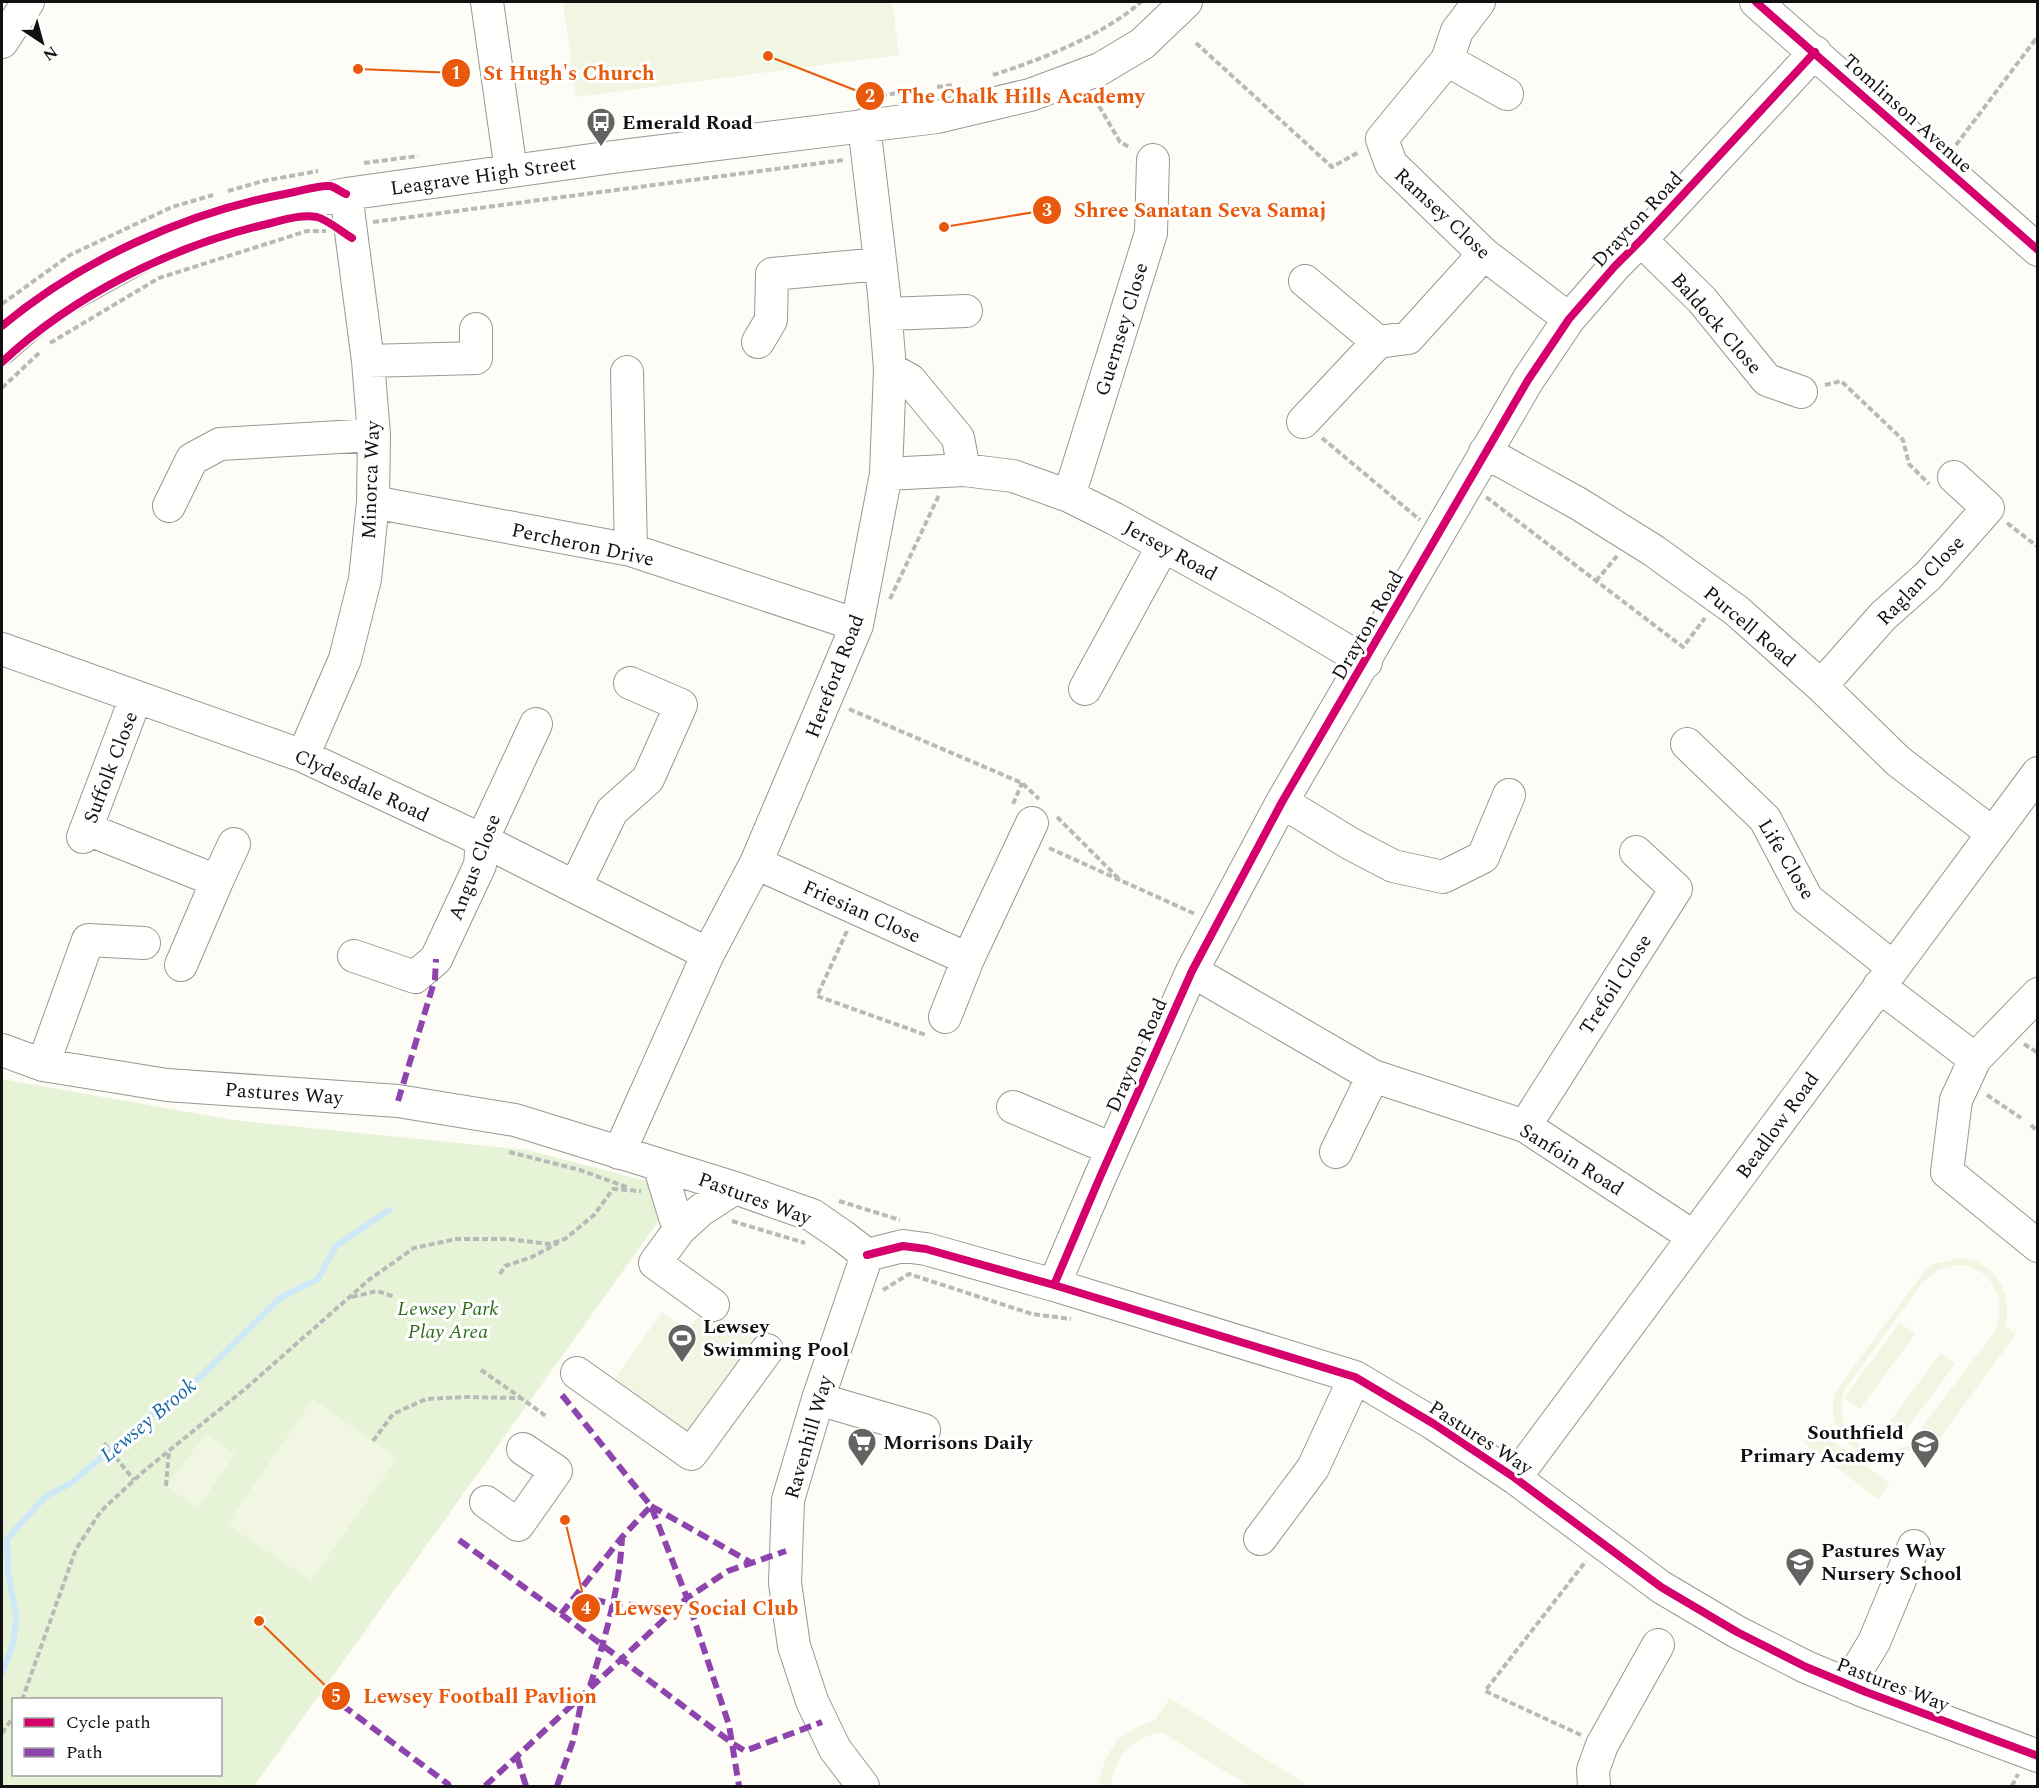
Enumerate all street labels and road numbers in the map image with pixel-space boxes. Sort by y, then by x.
street label: Tomlinson Avenue [1835,47,1979,181]
street label: Leagrave High Street [388,148,578,204]
street label: Ramsey Close [1387,161,1497,267]
street label: Drayton Road [1585,165,1690,275]
street label: Guernsey Close [1087,259,1157,400]
street label: Baldock Close [1664,266,1769,381]
street label: Minorca Way [354,419,388,540]
street label: Jersey Road [1118,513,1223,589]
street label: Percheron Drive [509,515,657,575]
street label: Raglan Close [1870,529,1972,633]
street label: Drayton Road [1324,565,1411,686]
street label: Purcell Road [1696,579,1802,675]
street label: Hereford Road [798,610,872,743]
street label: Suffolk Close [76,707,146,828]
street label: Clydesdale Road [289,741,434,830]
street label: Angus Close [441,810,509,925]
street label: Life Close [1750,813,1822,906]
street label: Friesian Close [798,873,925,951]
street label: Trefoil Close [1572,928,1660,1041]
street label: Drayton Road [1098,993,1176,1117]
street label: Beadlow Road [1729,1066,1827,1185]
street label: Pastures Way [224,1075,346,1113]
street label: Sanfoin Road [1513,1116,1629,1204]
street label: Pastures Way [694,1165,817,1234]
street label: Ravenhill Way [777,1371,841,1503]
street label: Pastures Way [1423,1393,1540,1483]
street label: Pastures Way [1832,1650,1955,1721]

